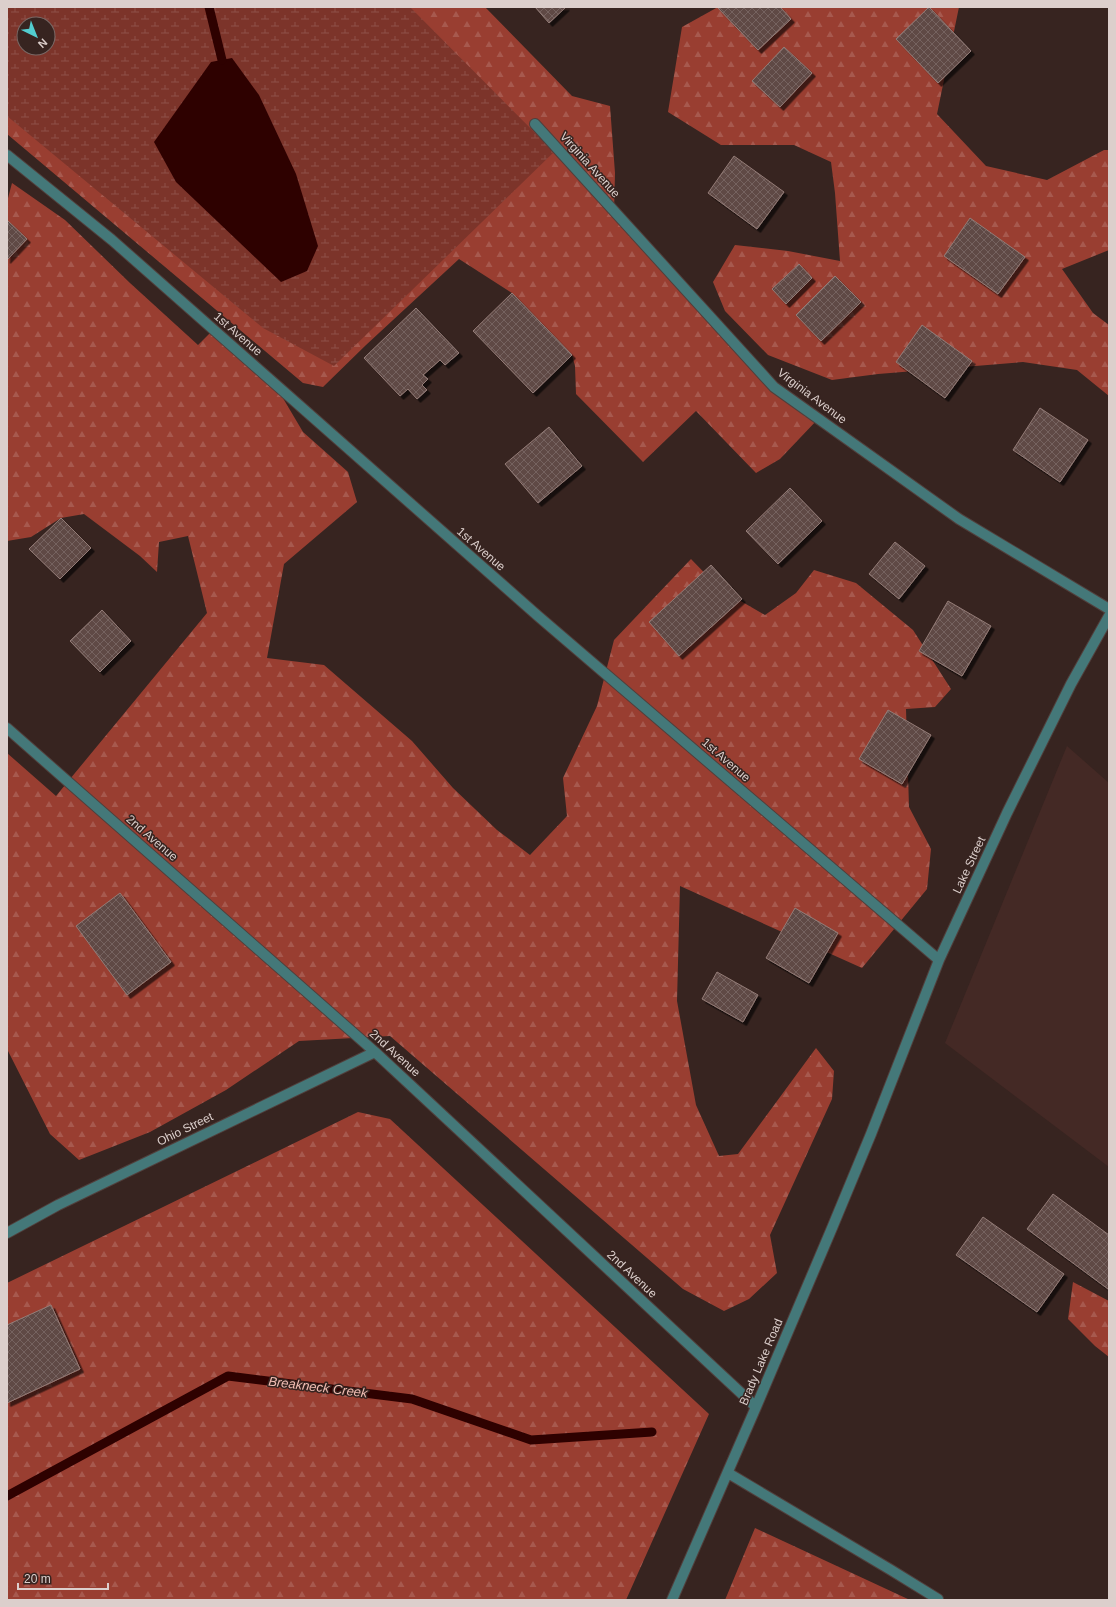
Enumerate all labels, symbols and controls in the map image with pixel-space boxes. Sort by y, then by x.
north arrow [16,16,56,56]
text: N [36,36,50,50]
street label: Virginia Avenue [557,129,623,201]
street label: 1st Avenue [211,309,265,359]
street label: Virginia Avenue [775,365,850,427]
street label: 1st Avenue [454,524,508,574]
street label: 1st Avenue [699,735,753,785]
street label: 2nd Avenue [124,812,181,864]
street label: Lake Street [950,834,989,896]
street label: 2nd Avenue [367,1027,423,1080]
street label: Ohio Street [155,1109,216,1149]
street label: 2nd Avenue [604,1247,660,1301]
street label: Brady Lake Road [736,1317,786,1407]
water label: Breakneck Creek [268,1373,370,1401]
scale bar [18,1565,108,1591]
text: 20 m [24,1572,51,1586]

